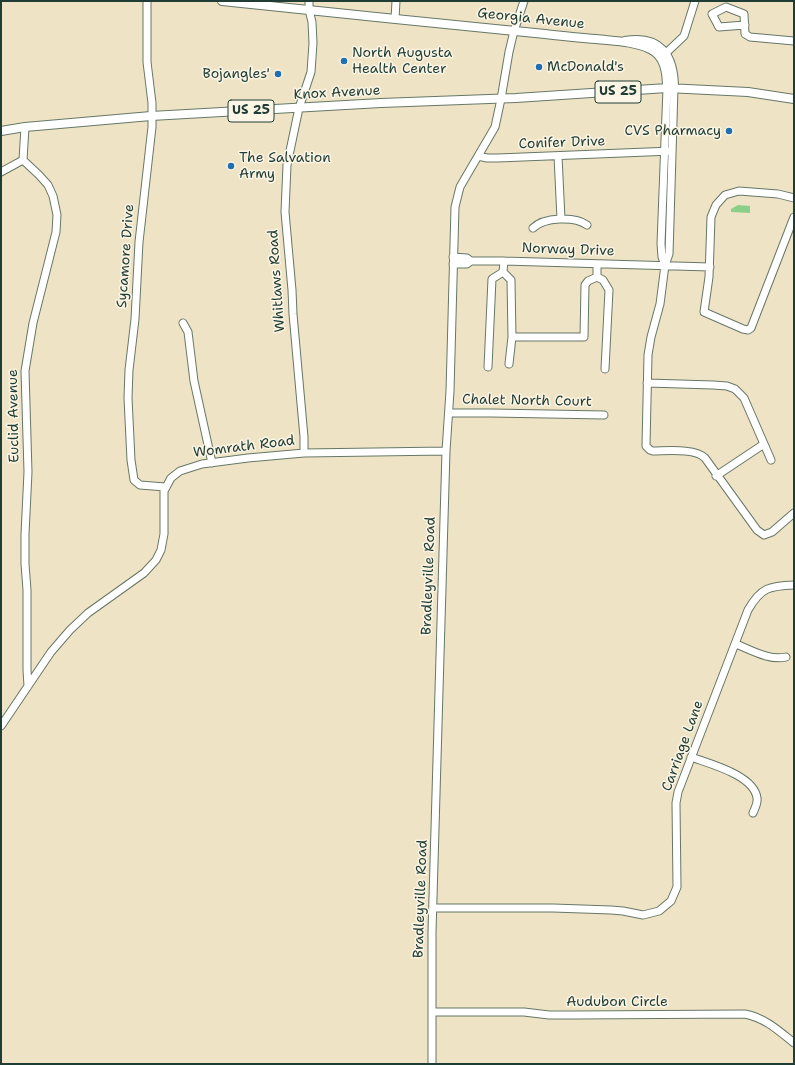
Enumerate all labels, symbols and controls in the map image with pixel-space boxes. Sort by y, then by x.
street label: Georgia Avenue [477,5,585,33]
place label: North Augusta Health Center [352,45,452,78]
marker: North Augusta Health Center [339,56,349,66]
place label: McDonald's [547,59,624,75]
marker: McDonald's [534,62,544,72]
place label: Bojangles' [203,66,270,82]
marker: Bojangles' [273,69,283,79]
road number: US 25 [595,81,641,103]
street label: Knox Avenue [293,82,381,104]
road number: US 25 [228,100,274,122]
place label: CVS Pharmacy [625,123,721,139]
marker: CVS Pharmacy [724,126,734,136]
street label: Conifer Drive [518,133,606,153]
place label: The Salvation Army [239,150,331,182]
marker: The Salvation Army [226,161,236,171]
street label: Sycamore Drive [114,204,138,308]
street label: Whitlaws Road [265,229,289,333]
street label: Norway Drive [521,240,615,260]
street label: Euclid Avenue [5,369,23,463]
street label: Chalet North Court [462,391,592,411]
street label: Womrath Road [192,432,296,462]
street label: Bradleyville Road [419,516,439,636]
street label: Carriage Lane [659,698,707,794]
street label: Bradleyville Road [411,839,431,959]
street label: Audubon Circle [566,994,668,1010]

